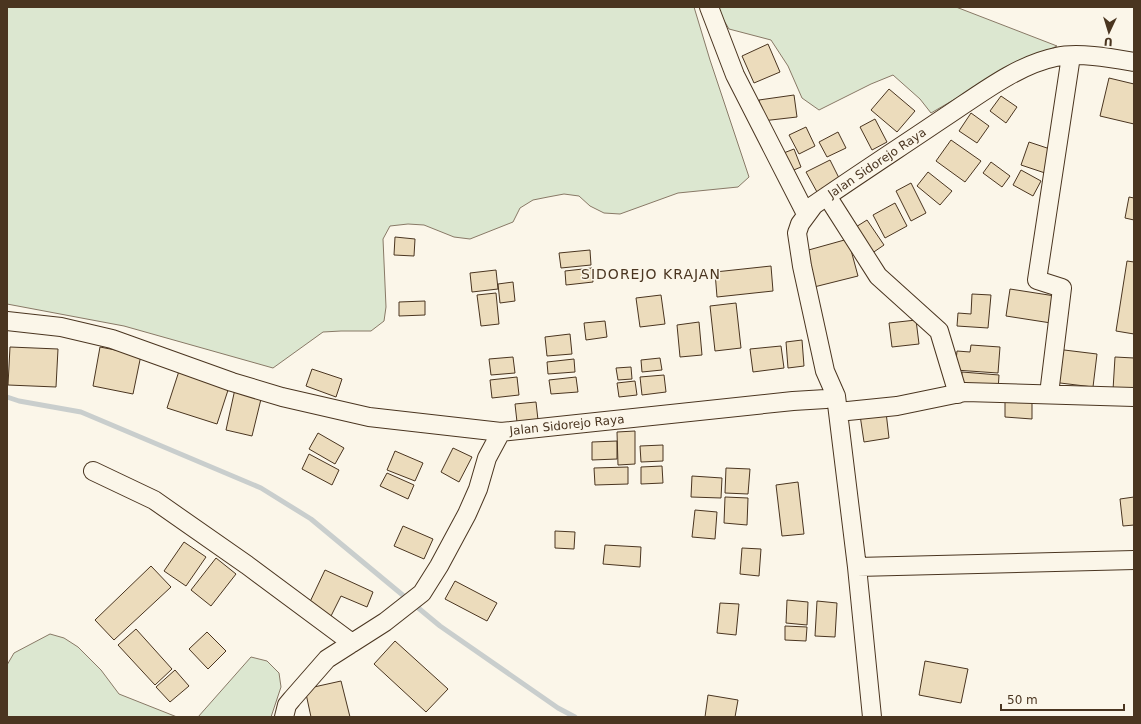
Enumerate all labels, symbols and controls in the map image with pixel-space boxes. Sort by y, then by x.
north arrow [1089,12,1129,52]
text: U [1103,35,1113,48]
street label: Jalan Sidorejo Raya [824,125,929,202]
district label: SIDOREJO KRAJAN [581,266,721,282]
street label: Jalan Sidorejo Raya [508,412,625,438]
scale bar [1001,686,1124,712]
text: 50 m [1007,693,1038,707]

